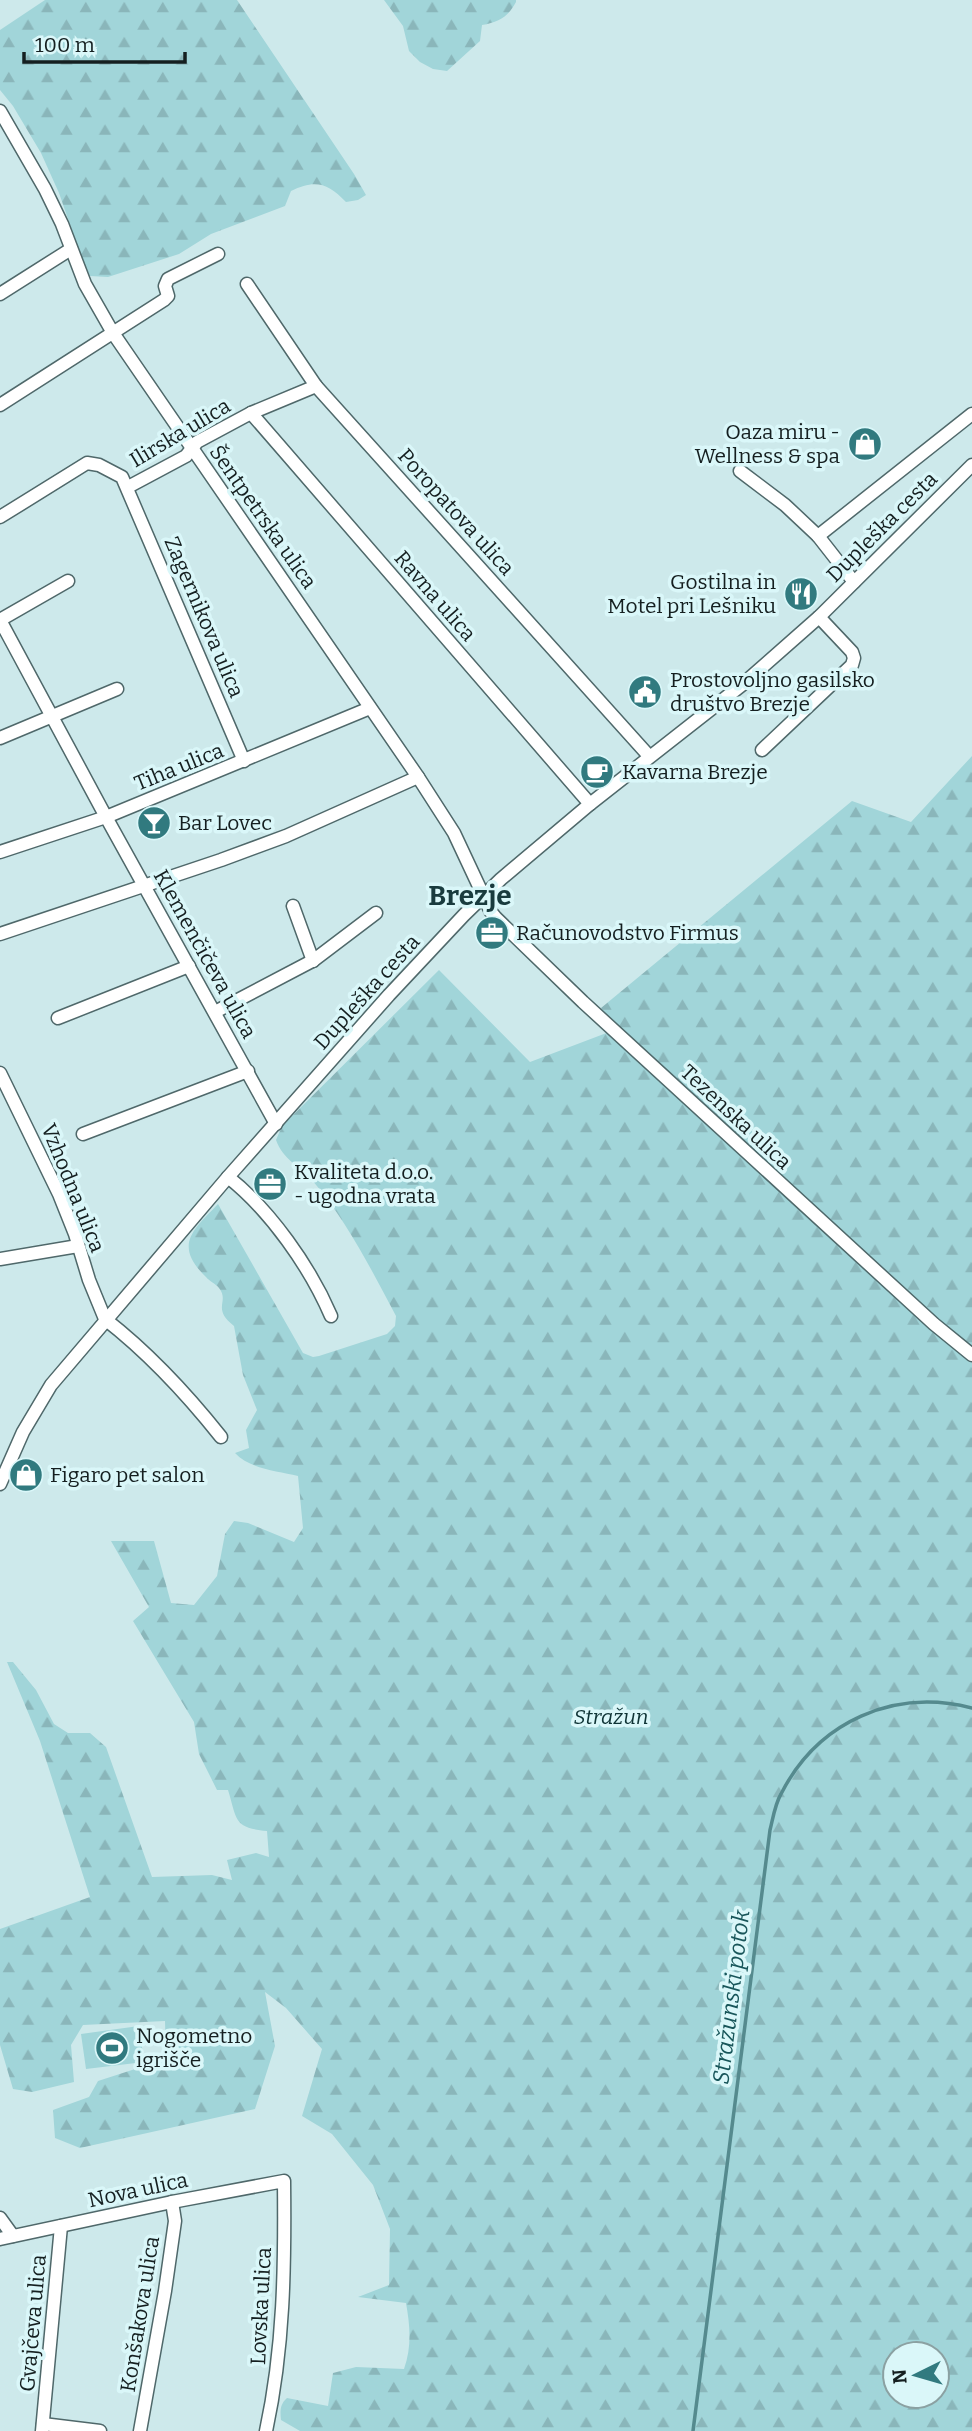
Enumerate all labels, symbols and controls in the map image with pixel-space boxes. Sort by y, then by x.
scale bar [24,21,186,65]
text: 100 m [35,32,95,58]
street label: Ilirska ulica [125,393,236,473]
place label: Oaza miru - Wellness & spa [695,419,841,469]
shop icon: Oaza miru - Wellness & spa [846,425,884,463]
street label: Šentpetrska ulica [204,440,323,594]
street label: Poropatova ulica [392,443,520,581]
street label: Dupleška cesta [821,466,943,588]
street label: Zagernikova ulica [158,533,250,702]
street label: Ravna ulica [389,545,482,647]
place label: Gostilna in Motel pri Lešniku [607,569,776,619]
restaurant icon: Gostilna in Motel pri Lešniku [782,575,820,613]
place label: Prostovoljno gasilsko društvo Brezje [670,667,875,717]
public building icon: Prostovoljno gasilsko društvo Brezje [626,673,664,711]
street label: Tiha ulica [131,737,228,797]
cafe icon: Kavarna Brezje [578,753,616,791]
place label: Kavarna Brezje [622,759,768,785]
bar icon: Bar Lovec [135,804,173,842]
place label: Bar Lovec [178,810,272,836]
street label: Klemenčičeva ulica [148,865,262,1043]
district label: Brezje [428,879,512,912]
office icon: Računovodstvo Firmus [473,914,511,952]
place label: Računovodstvo Firmus [516,920,739,946]
street label: Dupleška cesta [308,929,426,1055]
street label: Tezenska ulica [675,1059,797,1175]
street label: Vzhodna ulica [35,1120,111,1257]
place label: Kvaliteta d.o.o. - ugodna vrata [294,1159,436,1209]
office icon: Kvaliteta d.o.o. - ugodna vrata [251,1165,289,1203]
shop icon: Figaro pet salon [7,1456,45,1494]
place label: Figaro pet salon [50,1462,205,1488]
park label: Stražun [573,1704,649,1730]
water label: Stražunski potok [706,1908,756,2086]
place label: Nogometno igrišče [136,2023,252,2073]
sports icon: Nogometno igrišče [93,2029,131,2067]
street label: Nova ulica [86,2167,191,2213]
street label: Konšakova ulica [115,2234,165,2394]
street label: Lovska ulica [245,2246,277,2366]
street label: Gvajčeva ulica [14,2253,52,2393]
north arrow [881,2340,951,2410]
text: N [887,2368,912,2385]

